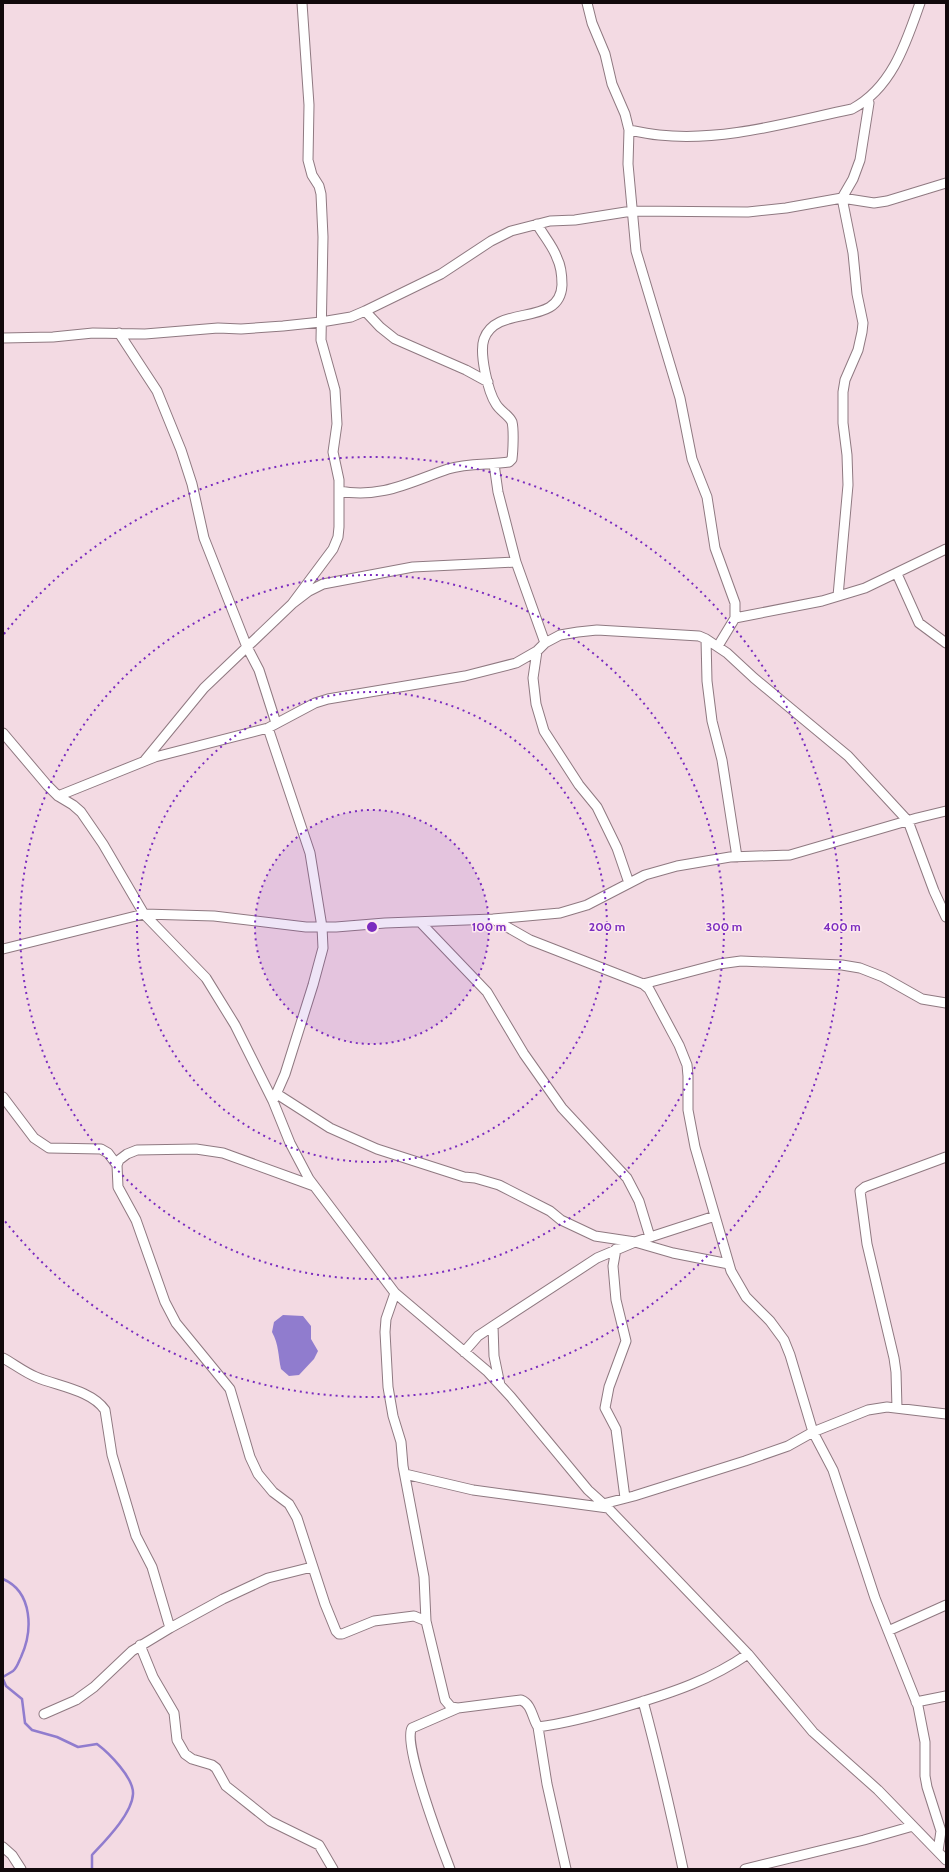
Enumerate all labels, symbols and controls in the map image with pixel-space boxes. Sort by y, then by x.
text: 100 m [472,919,506,934]
text: 200 m [589,919,625,934]
text: 300 m [706,919,742,934]
text: 400 m [823,919,861,934]
centre of rings [365,920,379,934]

